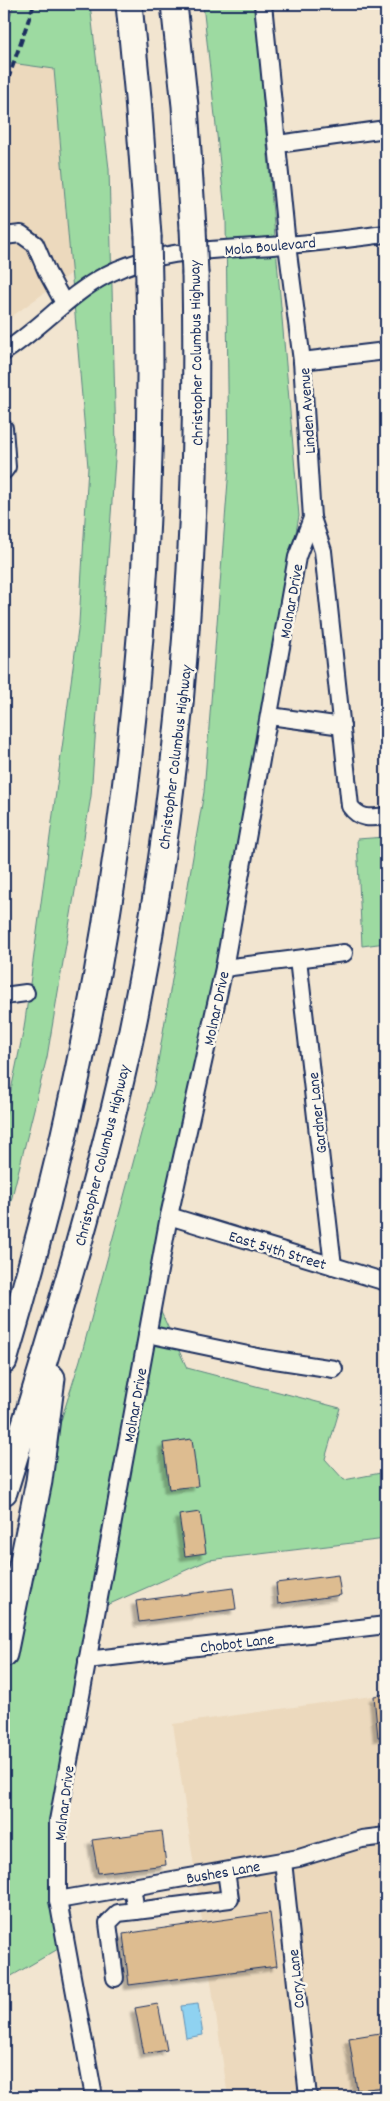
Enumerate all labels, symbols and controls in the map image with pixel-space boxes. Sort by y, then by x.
street label: Mola Boulevard [224,232,317,263]
street label: Christopher Columbus Highway [184,259,211,446]
street label: Linden Avenue [294,367,323,455]
street label: Molnar Drive [275,562,310,641]
street label: Christopher Columbus Highway [154,663,199,851]
street label: Molnar Drive [198,969,237,1048]
street label: Christopher Columbus Highway [70,1062,137,1249]
street label: Gardner Lane [303,1071,334,1154]
street label: East 54th Street [226,1226,329,1277]
street label: Molnar Drive [119,1366,154,1445]
street label: Chobot Lane [199,1629,276,1660]
street label: Molnar Drive [49,1764,82,1842]
street label: Bushes Lane [185,1856,262,1891]
street label: Cory Lane [283,1948,312,2010]

